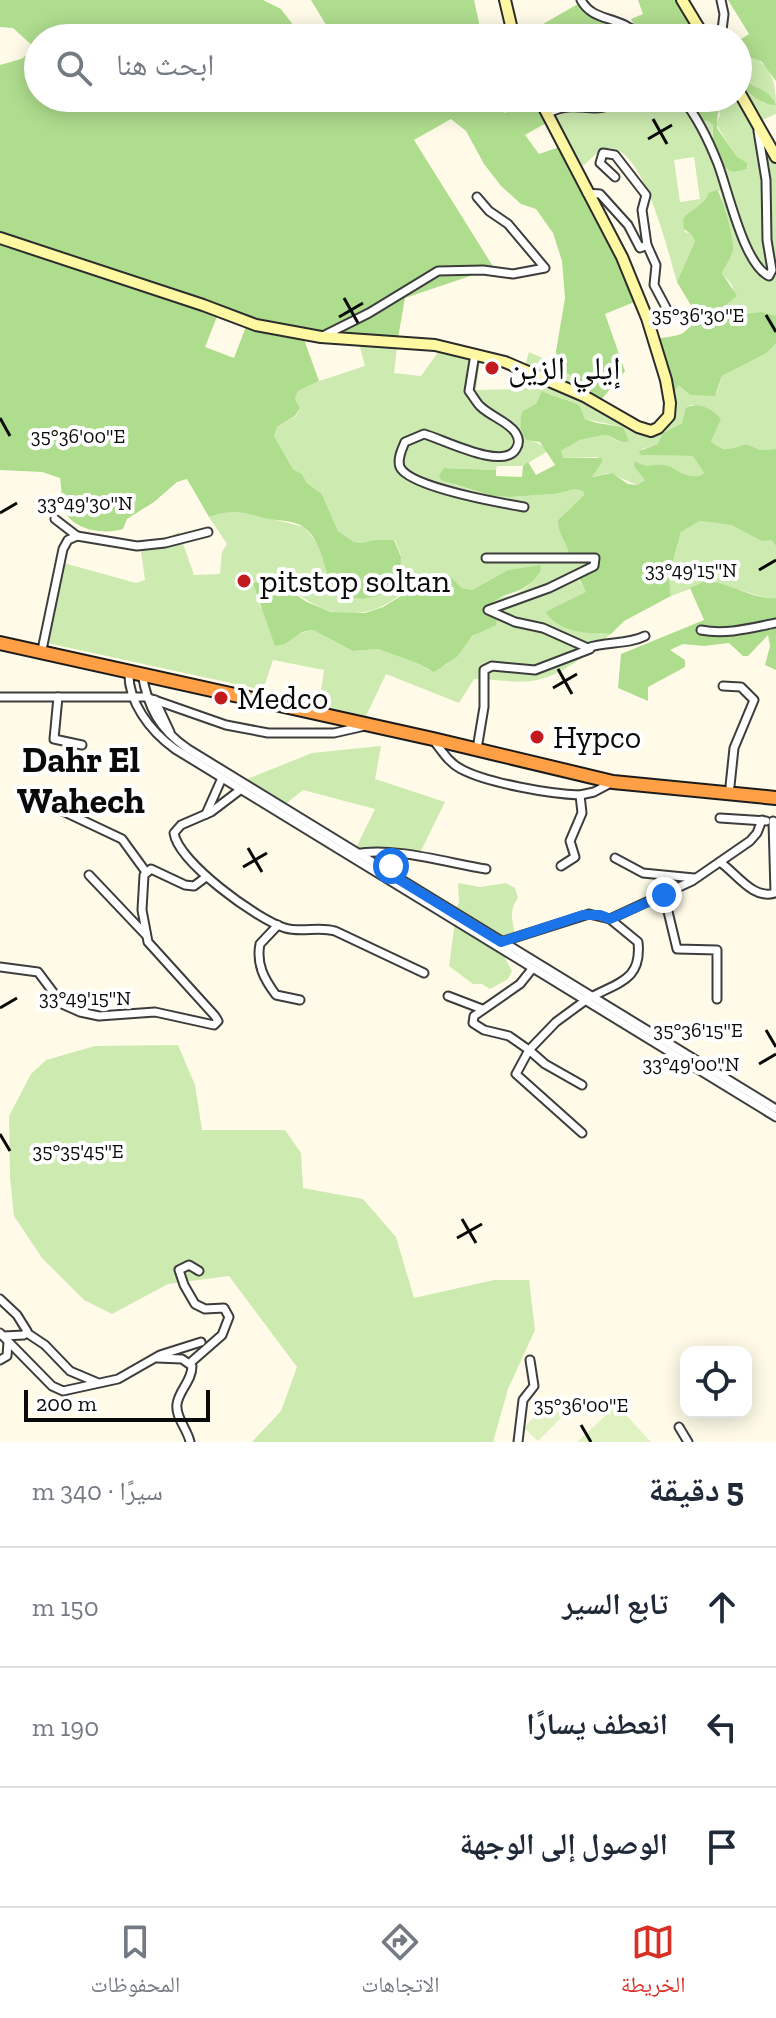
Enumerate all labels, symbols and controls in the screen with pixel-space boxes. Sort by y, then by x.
search box [24,24,752,112]
icon: search [52,46,96,90]
text: ابحث هنا [116,47,214,83]
text: 35°36'30"E [652,303,744,327]
place label: إيلي الزين [508,349,621,393]
marker: إيلي الزين [483,359,501,377]
text: 35°36'00"E [31,424,125,448]
text: 33°49'30"N [37,491,133,515]
text: 33°49'15"N [645,558,737,582]
place label: pitstop soltan [260,562,451,600]
marker: pitstop soltan [235,572,253,590]
place label: Medco [237,679,328,717]
marker: Medco [212,689,230,707]
place label: Hypco [553,718,641,756]
marker: Hypco [528,728,546,746]
district label: Dahr El Wahech [17,738,145,822]
route start [373,848,409,884]
route end [646,877,682,913]
text: 33°49'15"N [39,986,131,1010]
text: 35°36'15"E [653,1018,743,1042]
text: 33°49'00"N [642,1052,740,1076]
text: 35°35'45"E [32,1139,124,1163]
map controls [680,1346,752,1418]
button: locate [680,1346,752,1418]
scale bar [24,1386,210,1422]
text: 200 m [36,1390,97,1417]
text: 35°36'00"E [534,1393,628,1417]
text: 5 دقيقة [648,1469,744,1510]
text: سيرًا · 340 m [32,1475,163,1507]
icon: ahead [700,1585,744,1629]
text: تابع السير [562,1586,668,1622]
text: 150 m [32,1591,99,1623]
icon: left [700,1705,744,1749]
text: انعطف يسارًا [526,1706,668,1742]
text: 190 m [32,1711,99,1743]
icon: arrive [700,1825,744,1869]
text: الوصول إلى الوجهة [460,1826,668,1862]
tab: المحفوظات [91,1920,180,2006]
tab: الاتجاهات [361,1920,439,2006]
tab: الخريطة [621,1920,685,2006]

